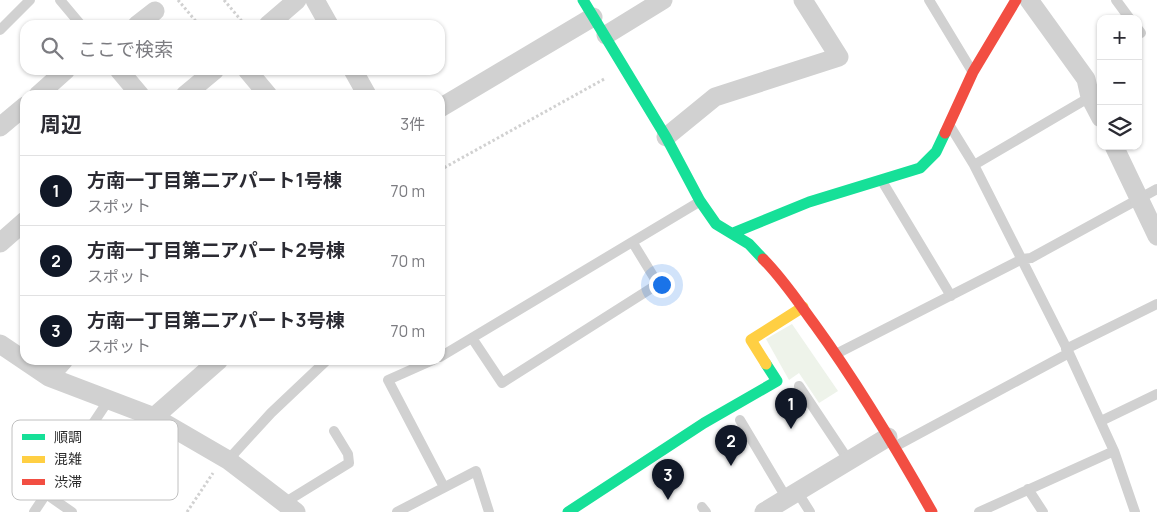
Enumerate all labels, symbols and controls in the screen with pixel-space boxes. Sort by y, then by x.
map controls [1097,15,1142,150]
button: + [1097,15,1142,60]
search box [20,20,445,75]
icon: search [38,34,66,62]
text: ここで検索 [78,36,173,62]
button: − [1097,60,1142,105]
button: layers [1097,105,1142,150]
text: 周辺 [40,110,82,138]
text: 3件 [400,113,425,135]
text: 方南一丁目第二アパート1号棟 [87,167,342,193]
text: 1 [52,180,60,202]
text: 70 m [390,180,425,202]
text: スポット [87,195,151,217]
text: 方南一丁目第二アパート2号棟 [87,237,345,263]
text: 2 [51,250,61,272]
text: 70 m [390,250,425,272]
text: スポット [87,265,151,287]
your location [649,272,675,298]
text: 方南一丁目第二アパート3号棟 [87,307,345,333]
text: 3 [51,320,61,342]
text: 70 m [390,320,425,342]
text: スポット [87,335,151,357]
pin: 1 [775,388,807,429]
legend [12,420,178,500]
pin: 2 [715,425,747,466]
text: 順調 [54,427,82,446]
text: 混雑 [54,449,82,468]
pin: 3 [652,459,684,500]
text: 渋滞 [54,472,82,491]

